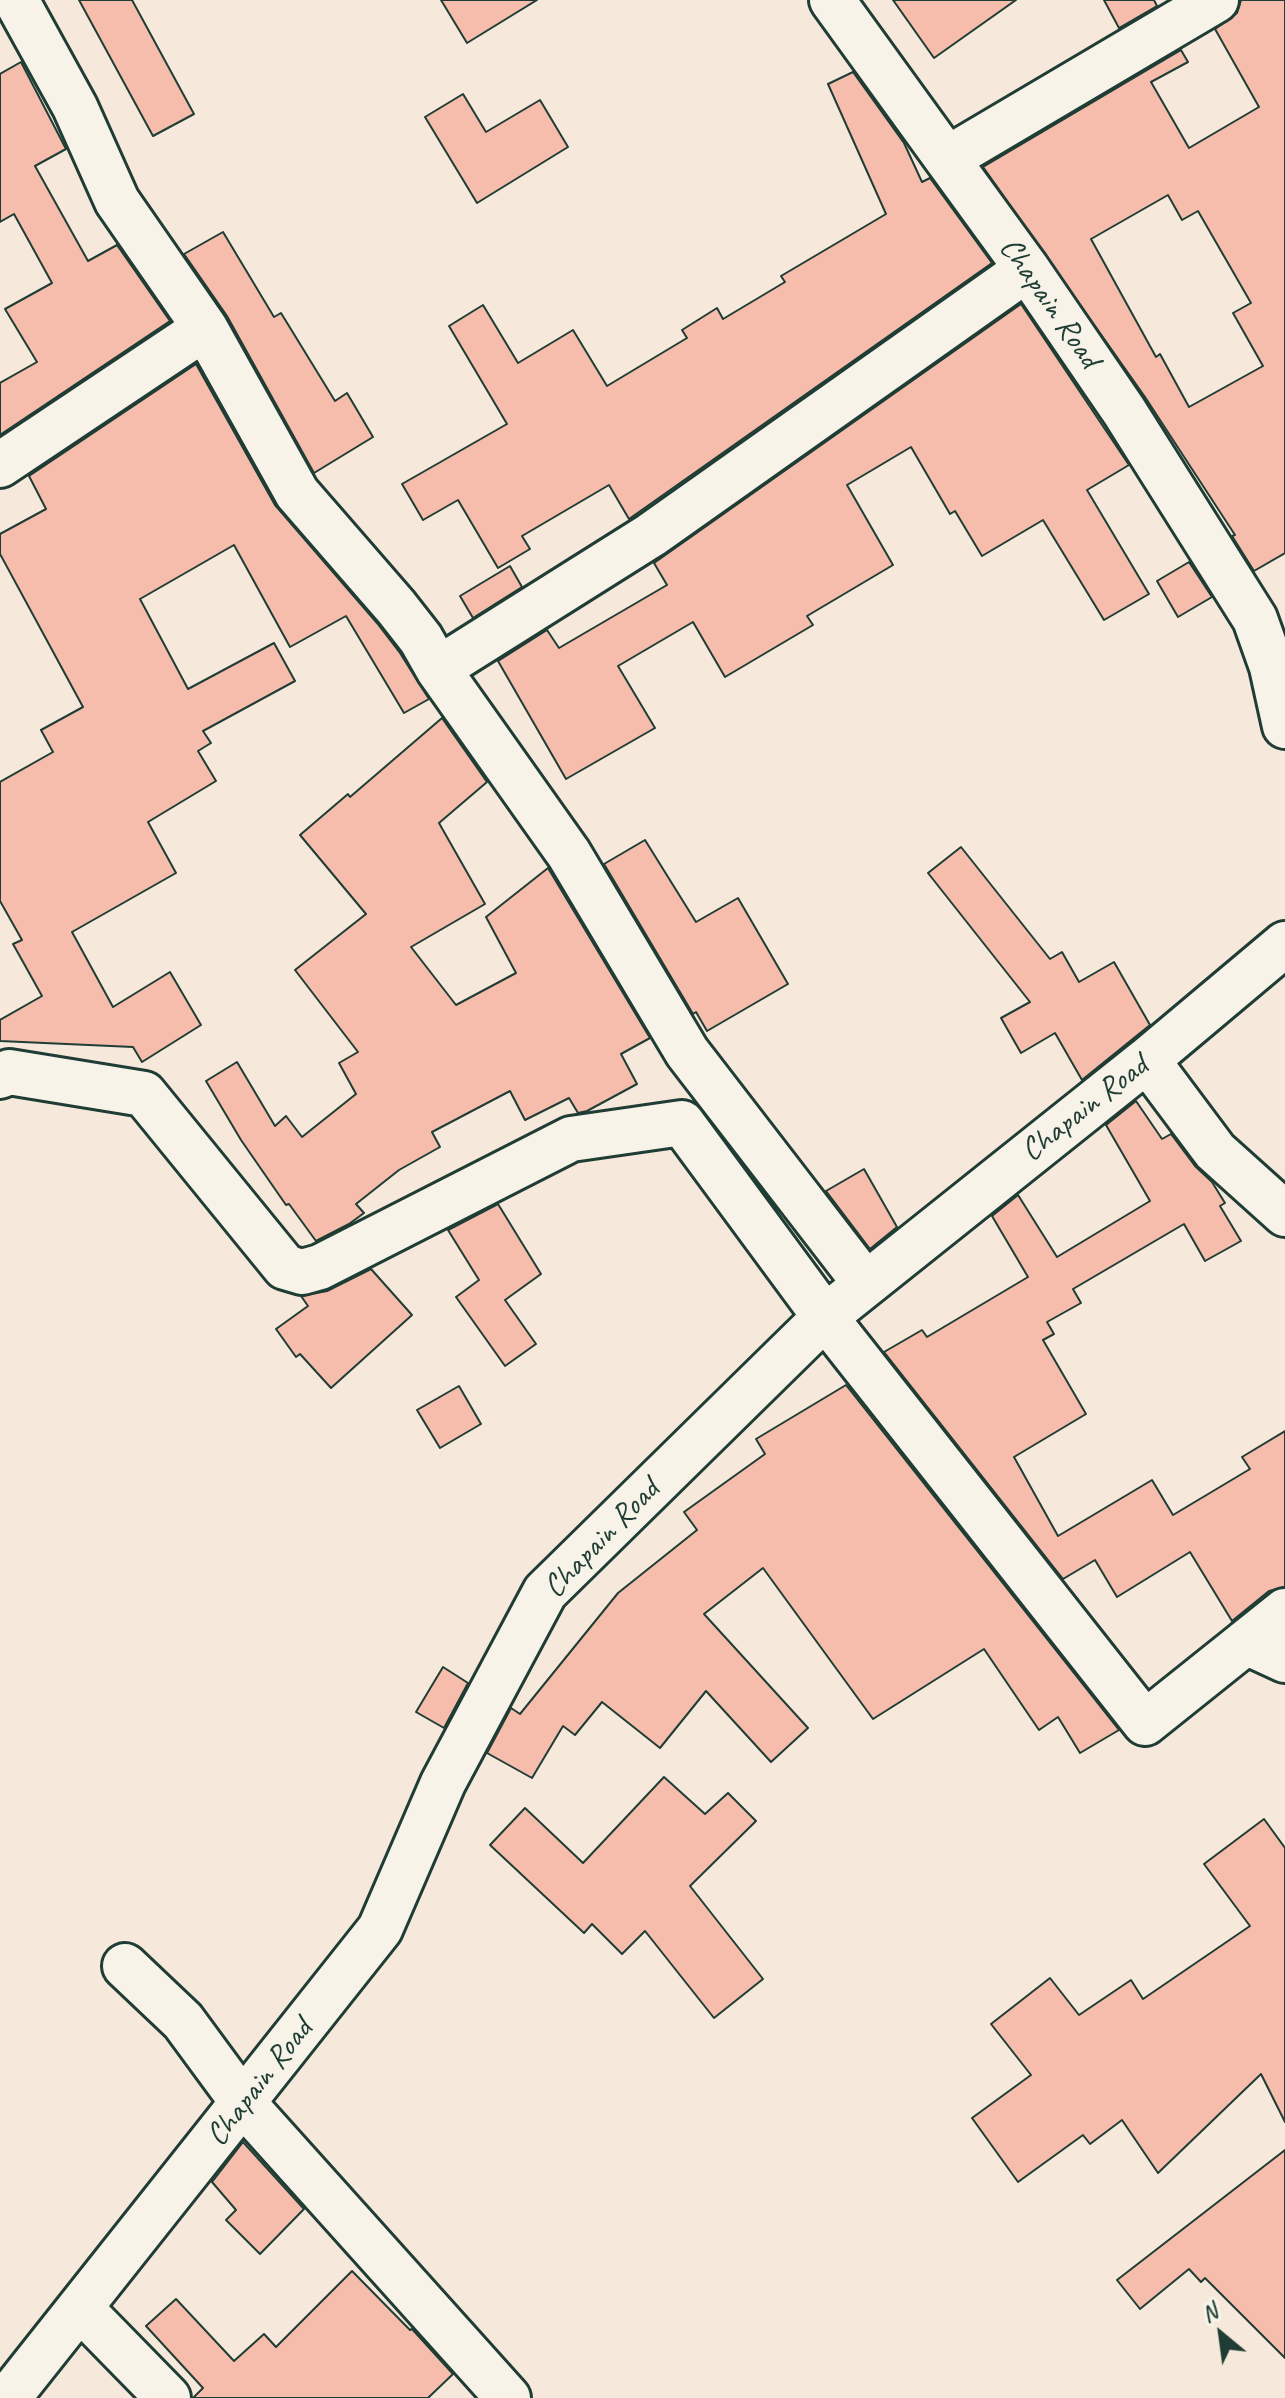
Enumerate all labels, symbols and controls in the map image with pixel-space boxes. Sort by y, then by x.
street label: Chapain Road [990,230,1108,376]
street label: Chapain Road [1014,1048,1156,1170]
street label: Chapain Road [536,1472,668,1606]
street label: Chapain Road [199,2012,321,2154]
north arrow [1181,2294,1261,2374]
text: N [1197,2297,1222,2329]

